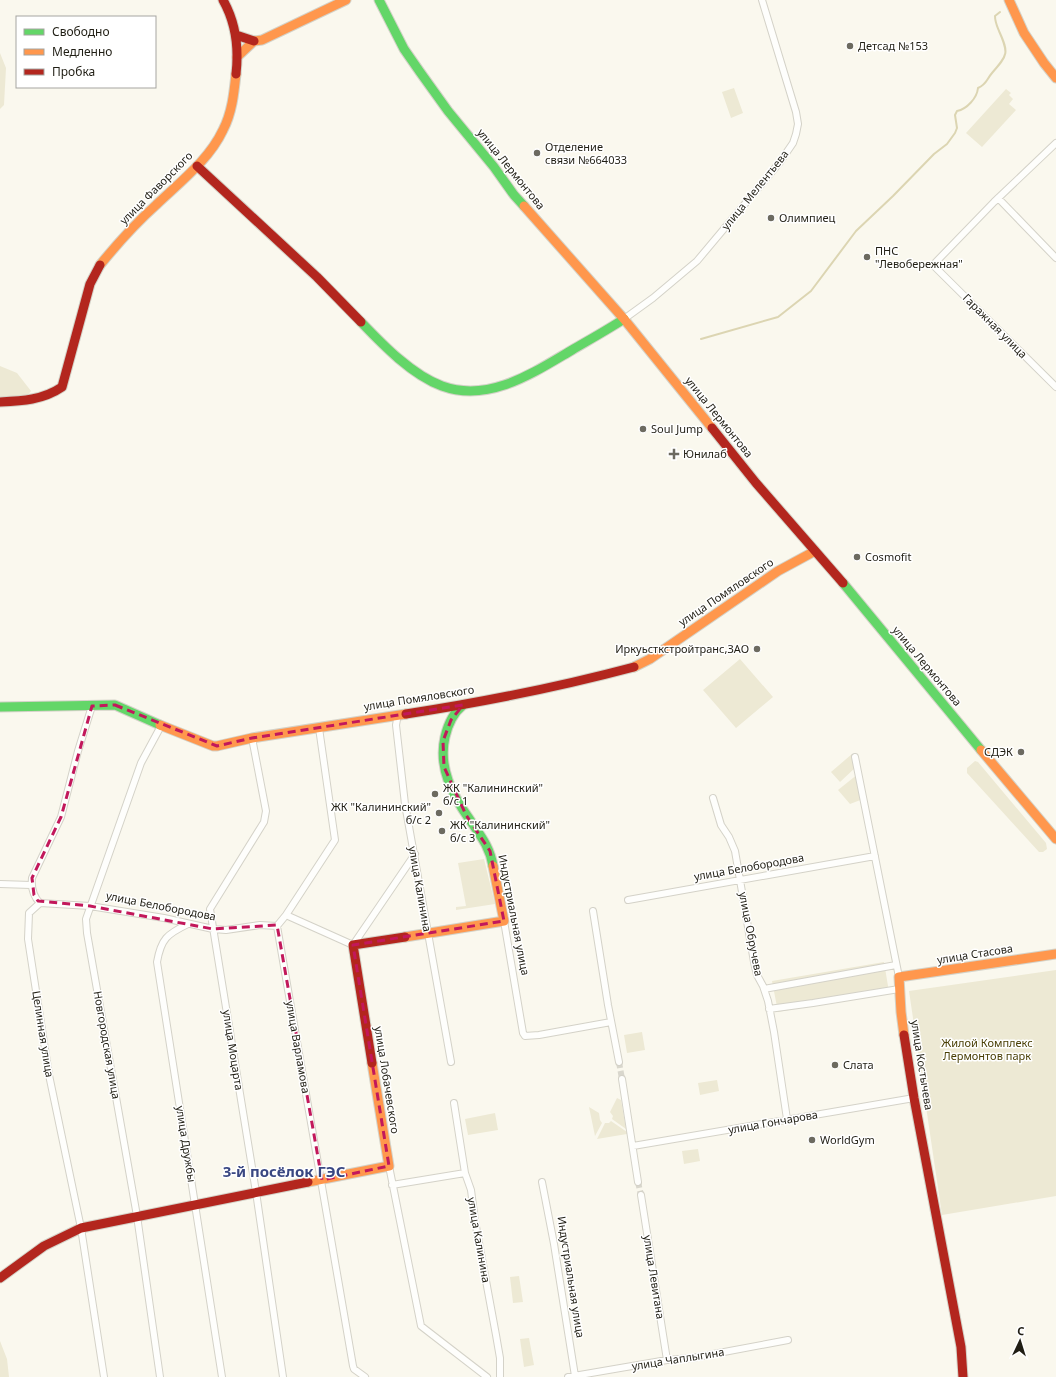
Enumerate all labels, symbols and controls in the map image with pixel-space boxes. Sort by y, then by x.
legend [16,16,156,88]
text: Свободно [52,23,110,40]
place label: Детсад №153 [858,38,928,53]
marker: Детсад №153 [845,41,855,51]
text: Медленно [52,43,112,60]
text: Пробка [52,63,95,80]
street label: улица Лермонтова [474,125,549,212]
place label: Отделение связи №664033 [545,139,627,167]
street label: улица Мелентьева [718,147,792,233]
street label: улица Фаворского [116,148,195,227]
marker: Отделение связи №664033 [532,148,542,158]
place label: Олимпиец [779,210,836,225]
marker: Олимпиец [766,213,776,223]
place label: ПНС "Левобережная" [875,243,963,271]
marker: ПНС "Левобережная" [862,252,872,262]
street label: Гаражная улица [960,290,1031,361]
street label: улица Лермонтова [682,373,757,460]
place label: Soul Jump [651,421,703,436]
marker: Soul Jump [638,424,648,434]
place label: Юнилаб [683,446,727,461]
marker: Юнилаб [668,448,680,460]
place label: Cosmofit [865,549,911,564]
marker: Cosmofit [852,552,862,562]
street label: улица Помяловского [675,554,776,629]
street label: улица Лермонтова [889,623,965,709]
place label: Иркуьсткстройтранс,ЗАО [615,641,749,656]
marker: Иркуьсткстройтранс,ЗАО [752,644,762,654]
street label: улица Помяловского [363,681,475,714]
place label: СДЭК [984,744,1013,759]
marker: СДЭК [1016,747,1026,757]
place label: ЖК "Калининский" б/с 1 [443,780,543,808]
marker: ЖК "Калининский" б/с 1 [430,789,440,799]
place label: ЖК "Калининский" б/с 2 [331,799,431,827]
marker: ЖК "Калининский" б/с 2 [434,808,444,818]
place label: ЖК "Калининский" б/с 3 [450,817,550,845]
marker: ЖК "Калининский" б/с 3 [437,826,447,836]
street label: улица Калинина [406,845,435,933]
street label: улица Белобородова [693,849,805,884]
street label: Индустриальная улица [495,853,534,977]
street label: улица Белобородова [105,887,217,924]
street label: улица Обручева [736,890,767,977]
street label: улица Стасова [936,940,1014,967]
street label: Целинная улица [29,990,58,1078]
street label: Новгородская улица [91,990,124,1100]
street label: улица Варламова [283,999,314,1094]
street label: улица Моцарта [220,1009,247,1091]
street label: улица Костычева [908,1019,937,1111]
street label: улица Лобачевского [372,1025,403,1135]
park label: Жилой Комплекс Лермонтов парк [941,1035,1033,1063]
place label: Слата [843,1057,874,1072]
marker: Слата [830,1060,840,1070]
street label: улица Дружбы [173,1105,200,1183]
street label: улица Гончарова [727,1106,819,1137]
place label: WorldGym [820,1132,875,1147]
marker: WorldGym [807,1135,817,1145]
district label: 3-й посёлок ГЭС [223,1161,346,1181]
street label: улица Калинина [465,1196,494,1284]
street label: Индустриальная улица [554,1215,589,1339]
street label: улица Левитана [640,1234,669,1320]
north arrow [1000,1321,1040,1361]
text: С [1017,1323,1025,1338]
street label: улица Чаплыгина [631,1344,725,1373]

